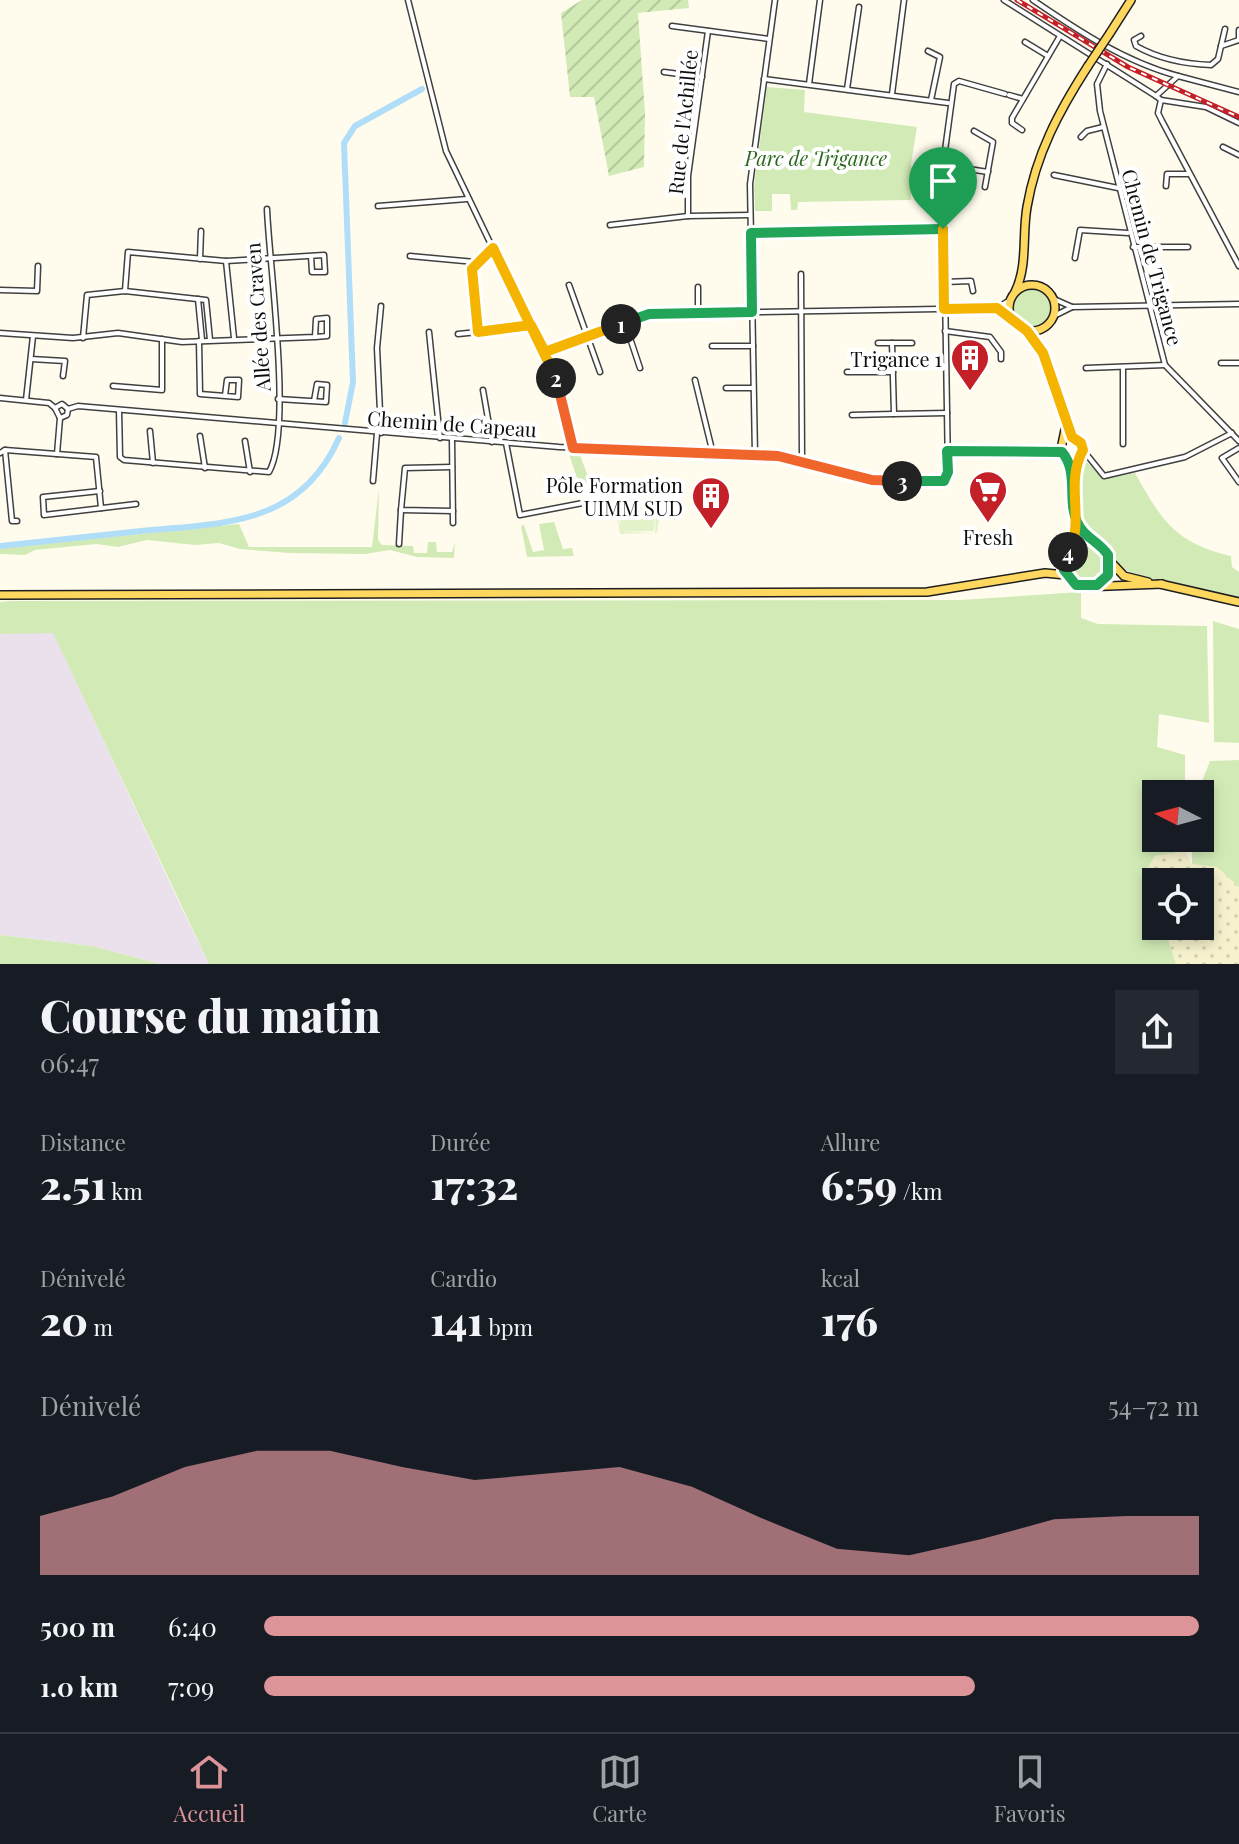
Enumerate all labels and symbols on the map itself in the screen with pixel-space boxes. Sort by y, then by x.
street label: Rue de l'Achillée [661,48,703,196]
park label: Parc de Trigance [744,144,888,171]
pin [909,147,977,229]
street label: Chemin de Trigance [1116,166,1190,348]
street label: Allée des Craven [238,242,276,393]
pin: 1 [601,304,641,344]
building icon: Trigance 1 [949,337,991,392]
place label: Trigance 1 [850,345,942,372]
pin: 2 [536,358,576,398]
street label: Chemin de Capeau [366,404,538,442]
pin: 3 [882,461,922,501]
supermarket icon: Fresh [967,469,1009,524]
place label: Pôle Formation UIMM SUD [546,471,683,521]
building icon: Pôle Formation UIMM SUD [690,475,732,530]
place label: Fresh [963,523,1014,550]
pin: 4 [1048,532,1088,572]
north arrow [1142,780,1214,852]

